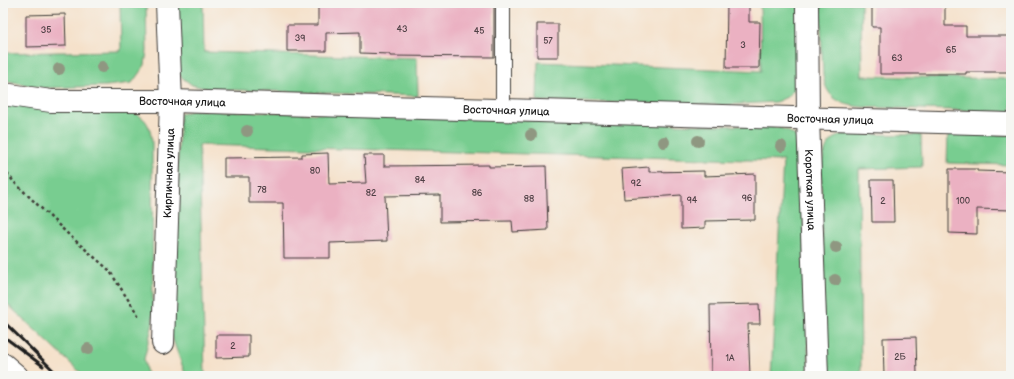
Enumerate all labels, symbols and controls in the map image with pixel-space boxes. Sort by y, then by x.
house number: 43 [396,24,408,35]
house number: 35 [41,25,51,36]
house number: 45 [474,26,484,37]
house number: 39 [295,33,305,44]
house number: 57 [543,36,553,47]
house number: 3 [740,40,746,51]
house number: 65 [946,45,956,56]
house number: 63 [891,53,903,64]
street label: Восточная улица [139,95,227,110]
street label: Восточная улица [463,103,550,118]
street label: Восточная улица [787,112,874,127]
street label: Кирпичная улица [161,127,177,218]
street label: Короткая улица [802,149,818,231]
house number: 80 [310,166,320,177]
house number: 84 [415,175,426,186]
house number: 92 [631,178,642,189]
house number: 78 [257,185,267,196]
house number: 82 [366,188,377,199]
house number: 86 [472,188,483,199]
house number: 96 [742,193,753,204]
house number: 88 [524,194,534,205]
house number: 94 [687,195,698,206]
house number: 2 [880,196,886,207]
house number: 100 [956,196,970,207]
house number: 2 [230,341,236,352]
house number: 2Б [894,352,907,363]
house number: 1А [726,353,735,364]

